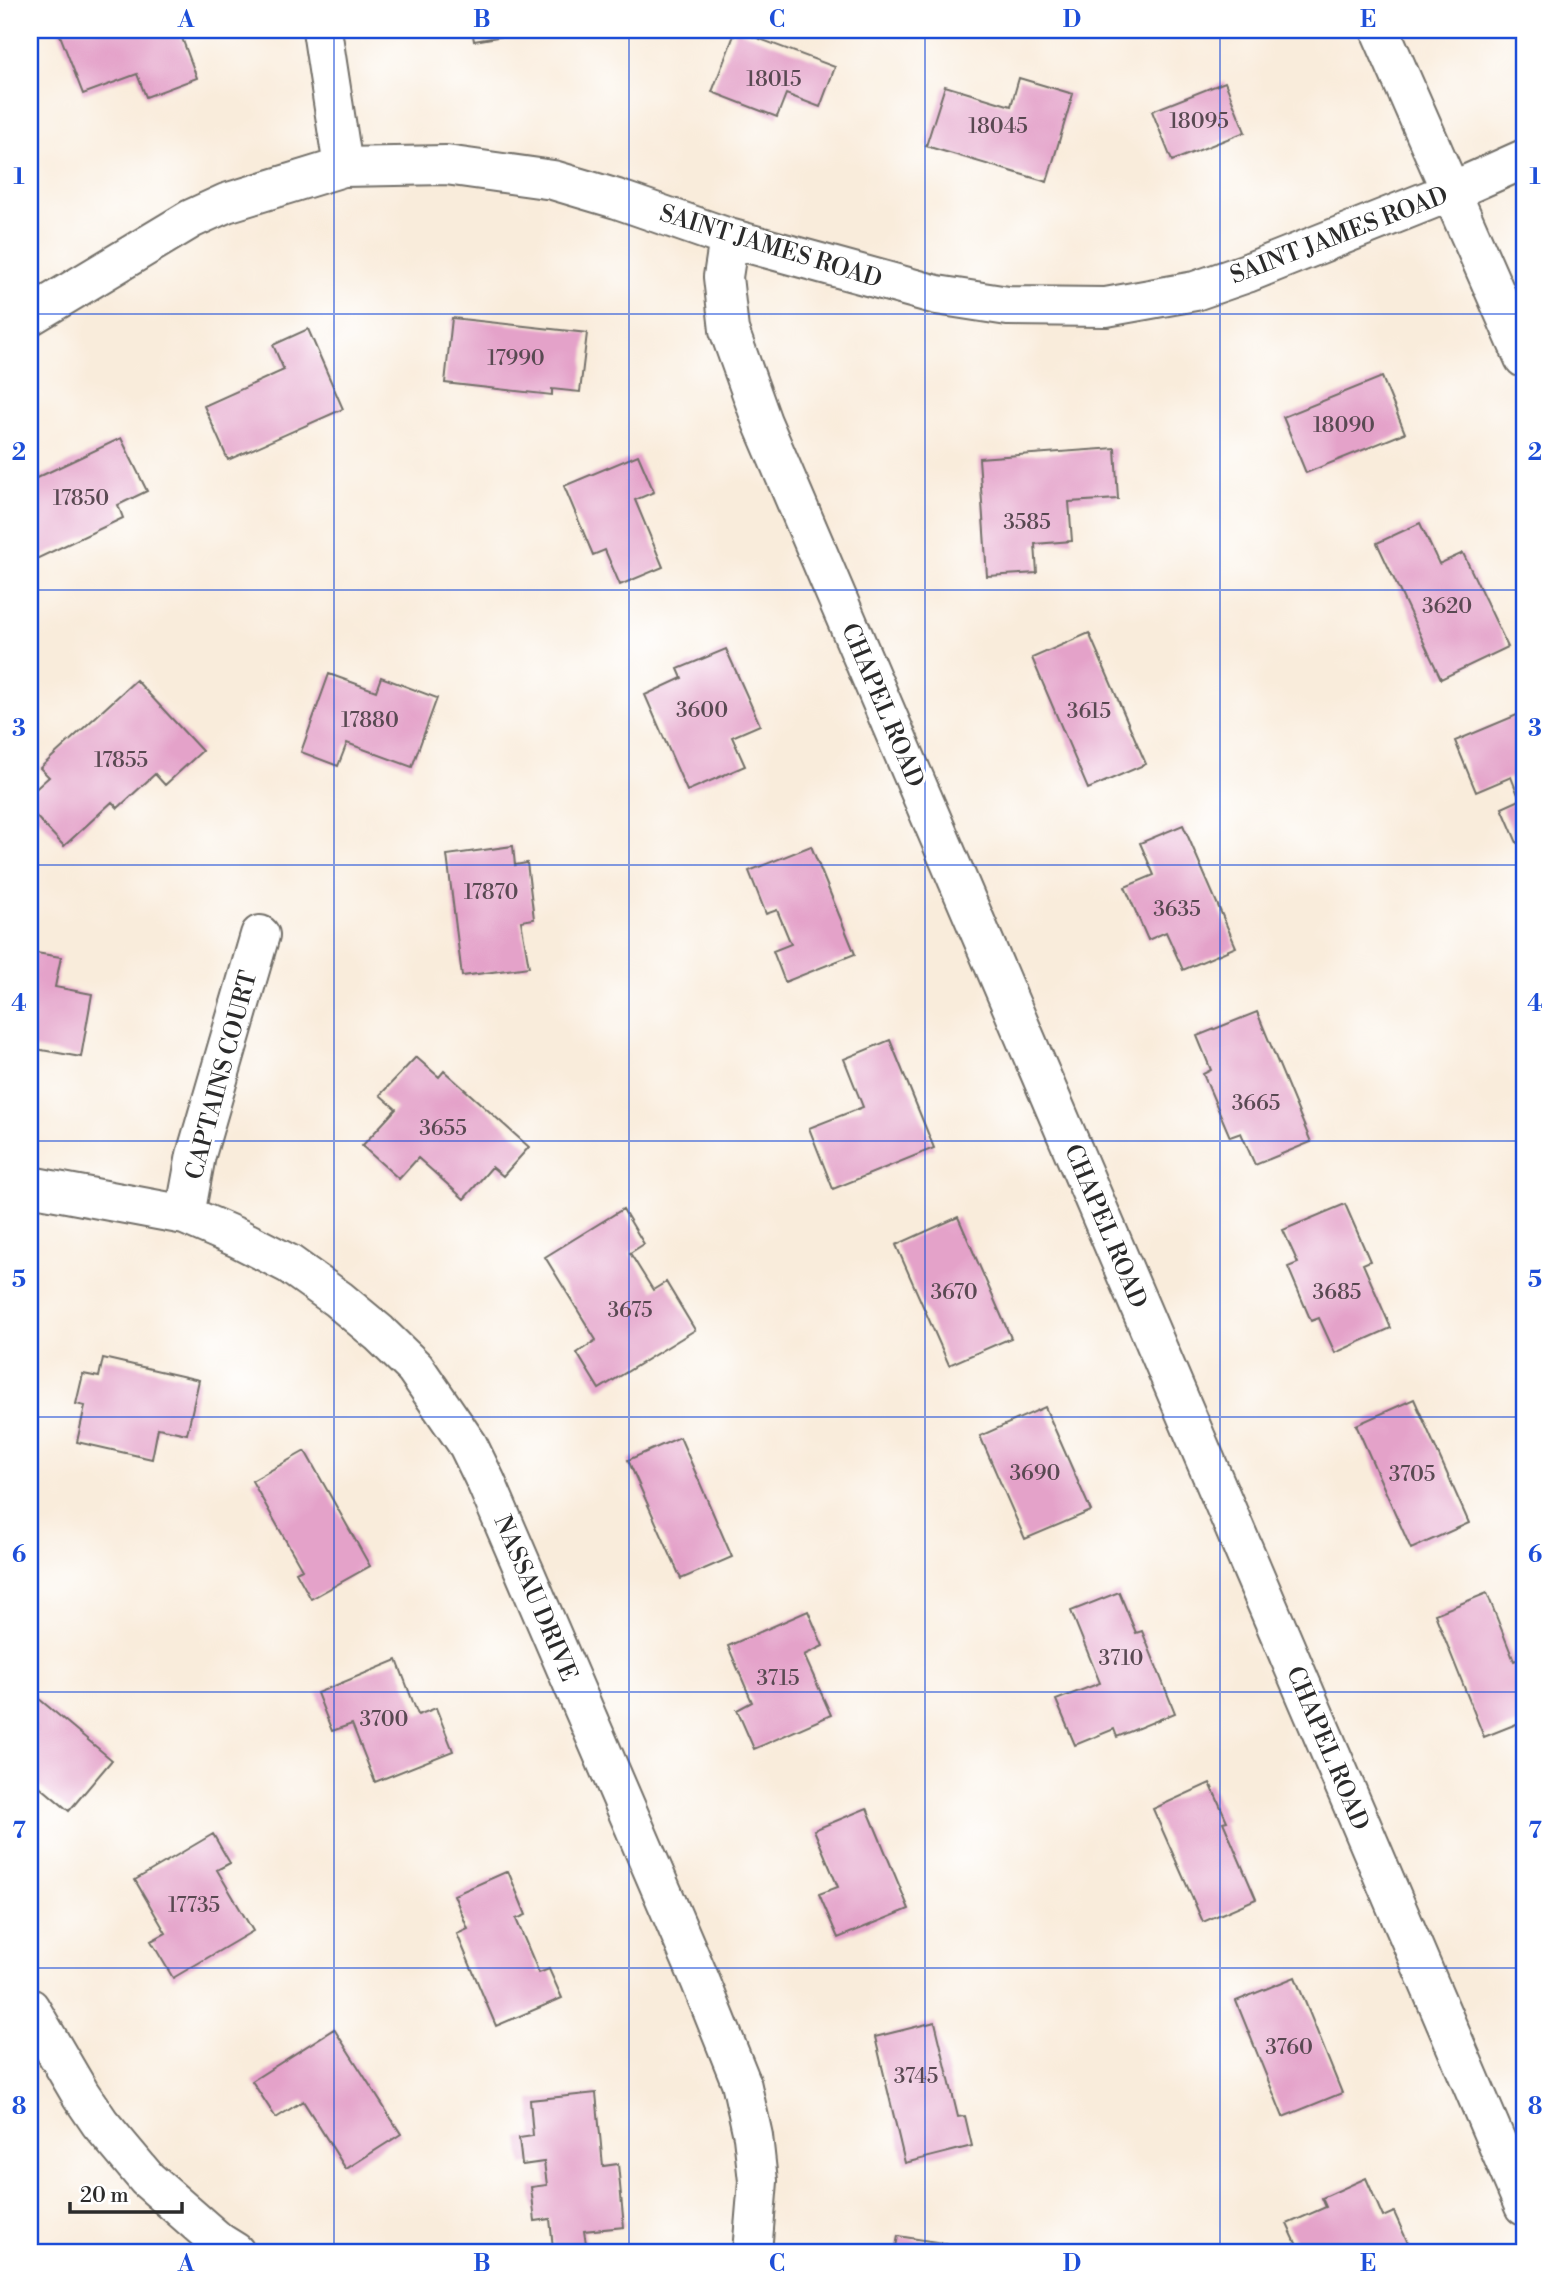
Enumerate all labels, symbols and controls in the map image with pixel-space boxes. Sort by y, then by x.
text: A [177,6,195,34]
text: B [473,6,491,34]
text: C [769,6,785,34]
text: D [1063,6,1081,34]
text: E [1360,6,1376,34]
house number: 18015 [746,67,802,93]
house number: 18095 [1169,109,1229,135]
house number: 18045 [968,114,1028,140]
text: 1 [13,163,25,191]
text: 1 [1529,163,1541,191]
street label: SAINT JAMES ROAD [1226,181,1453,291]
street label: SAINT JAMES ROAD [656,199,886,295]
house number: 17990 [487,346,545,372]
house number: 18090 [1313,413,1375,439]
text: 2 [12,439,26,467]
text: 2 [1528,439,1542,467]
house number: 17850 [53,486,109,512]
house number: 3585 [1003,510,1051,536]
house number: 3620 [1422,594,1472,620]
street label: CHAPEL ROAD [834,619,930,792]
house number: 3600 [676,698,728,724]
house number: 3615 [1067,699,1111,725]
house number: 17880 [341,708,399,734]
text: 3 [12,715,26,743]
text: 3 [1528,715,1542,743]
house number: 17855 [94,748,148,774]
house number: 17870 [464,880,518,906]
house number: 3635 [1153,897,1201,923]
street label: CAPTAINS COURT [180,967,264,1183]
text: 4 [11,990,27,1018]
text: 4 [1527,990,1543,1018]
house number: 3665 [1232,1091,1280,1117]
house number: 3655 [419,1116,467,1142]
street label: CHAPEL ROAD [1057,1140,1153,1313]
text: 5 [12,1266,26,1294]
text: 5 [1528,1266,1542,1294]
house number: 3670 [930,1280,978,1306]
house number: 3685 [1313,1280,1361,1306]
house number: 3675 [608,1298,652,1324]
house number: 3690 [1010,1461,1060,1487]
house number: 3705 [1389,1462,1435,1488]
street label: NASSAU DRIVE [487,1511,584,1686]
text: 6 [12,1541,26,1569]
text: 6 [1528,1541,1542,1569]
house number: 3710 [1099,1646,1143,1672]
street label: CHAPEL ROAD [1279,1662,1375,1835]
house number: 3715 [756,1666,800,1692]
house number: 3700 [359,1707,409,1733]
text: 7 [12,1817,26,1845]
text: 7 [1528,1817,1542,1845]
house number: 17735 [168,1893,220,1919]
house number: 3760 [1265,2035,1313,2061]
house number: 3745 [894,2064,938,2090]
text: 8 [12,2093,26,2121]
text: 8 [1528,2093,1542,2121]
scale bar [70,2170,182,2214]
text: 20 m [80,2183,129,2209]
text: A [177,2250,195,2278]
text: B [473,2250,491,2278]
text: C [769,2250,785,2278]
text: D [1063,2250,1081,2278]
text: E [1360,2250,1376,2278]

